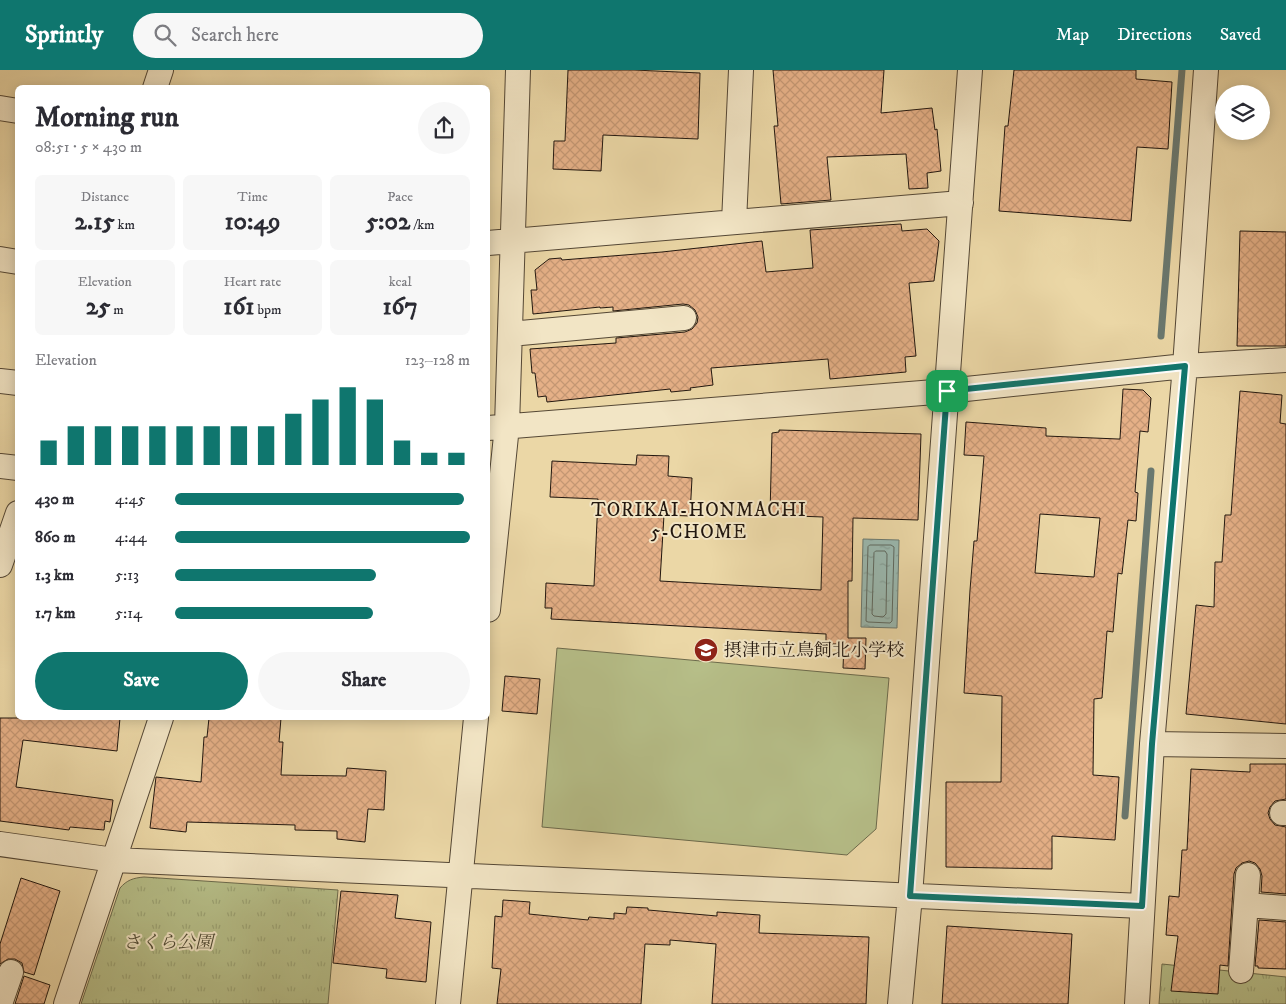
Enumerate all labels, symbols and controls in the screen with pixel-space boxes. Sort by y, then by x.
search box [133,13,483,58]
text: Sprintly [25,20,103,50]
icon: search [151,21,179,49]
text: Search here [191,24,279,47]
text: Map [1056,24,1089,46]
text: Directions [1117,24,1192,46]
text: Saved [1220,24,1261,46]
map controls [1215,85,1270,140]
button: layers [1215,85,1270,140]
text: Morning run [35,100,179,135]
button: share [418,102,470,154]
text: 08:51 · 5 × 430 m [35,137,142,157]
text: Distance [81,188,129,206]
text: Time [237,188,268,206]
text: Pace [387,188,413,206]
text: 2.15 [75,206,115,237]
text: 10:49 [225,206,280,237]
text: 5:02 [366,206,410,237]
text: km [115,216,135,234]
text: /km [410,216,435,234]
text: Elevation [78,273,132,291]
text: Heart rate [224,273,281,291]
text: kcal [389,273,412,291]
text: 25 [86,291,110,322]
text: 161 [223,291,255,322]
text: 167 [383,291,418,322]
text: m [110,301,124,319]
text: bpm [255,301,282,319]
text: Elevation [35,350,97,370]
text: 123–128 m [405,350,470,370]
pin [926,370,968,412]
icon: arrive [933,377,961,405]
text: 430 m [35,489,74,509]
text: 4:45 [115,489,145,509]
district label: TORIKAI-HONMACHI 5-CHOME [591,499,807,544]
text: 860 m [35,527,75,547]
text: 4:44 [115,527,147,547]
text: 1.3 km [35,565,74,585]
text: 5:13 [115,565,139,585]
text: 1.7 km [35,603,76,623]
text: 5:14 [115,603,142,623]
school or university icon: 摂津市立鳥飼北小学校 [693,637,719,663]
place label: 摂津市立鳥飼北小学校 [724,640,904,662]
button: Save [35,652,248,710]
button: Share [258,652,470,710]
park label: さくら公園 [123,932,216,954]

